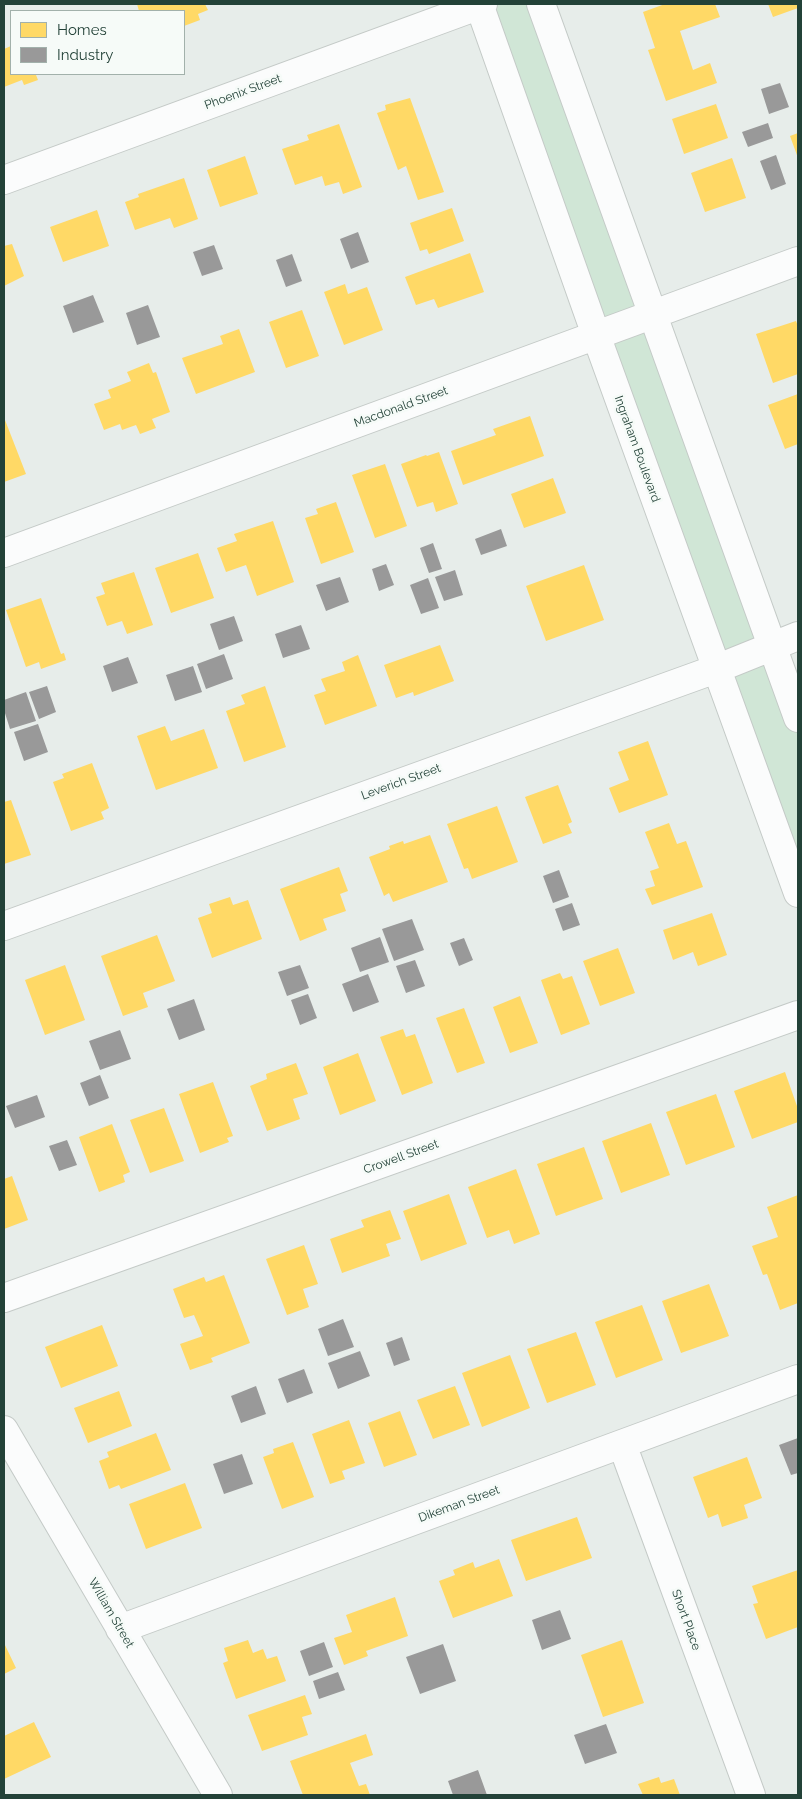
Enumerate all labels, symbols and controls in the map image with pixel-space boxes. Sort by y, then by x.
legend [10,10,185,75]
text: Homes [57,21,107,39]
text: Industry [57,46,113,64]
street label: Phoenix Street [203,71,283,113]
street label: Macdonald Street [352,383,450,431]
street label: Ingraham Boulevard [611,394,663,504]
street label: Leverich Street [359,761,443,803]
street label: Crowell Street [362,1137,440,1177]
street label: Dikeman Street [417,1483,501,1525]
street label: William Street [85,1576,137,1650]
street label: Short Place [668,1588,704,1652]

